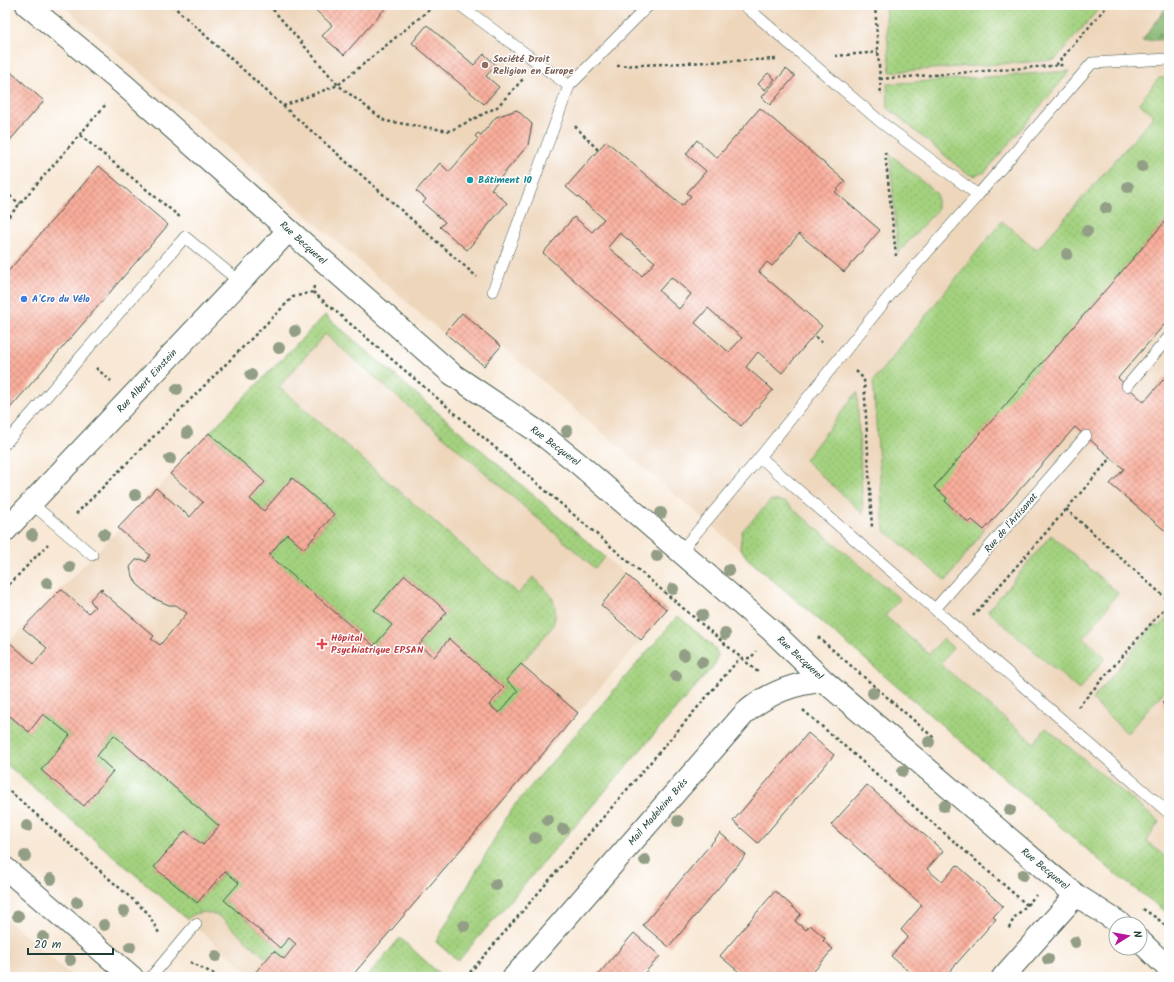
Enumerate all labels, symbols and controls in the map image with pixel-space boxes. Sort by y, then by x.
place label: Société Droit Religion en Europe [493,51,574,79]
marker: Société Droit Religion en Europe [480,60,490,70]
place label: Bâtiment 10 [478,172,533,188]
marker: Bâtiment 10 [465,175,475,185]
street label: Rue Becquerel [276,217,331,269]
place label: A'Cro du Vélo [32,291,90,307]
marker: A'Cro du Vélo [19,294,29,304]
street label: Rue Albert Einstein [113,345,181,417]
street label: Rue Becquerel [527,422,584,470]
street label: Rue de l'Artisanat [980,489,1042,557]
place label: Hôpital Psychiatrique EPSAN [331,630,424,658]
street label: Rue Becquerel [773,632,827,684]
marker: Hôpital Psychiatrique EPSAN [316,638,328,650]
street label: Mail Madeleine Brès [624,774,692,849]
street label: Rue Becquerel [1017,844,1073,894]
north arrow [1108,916,1148,956]
text: N [1127,929,1146,939]
scale bar [28,930,113,956]
text: 20 m [34,935,62,954]

